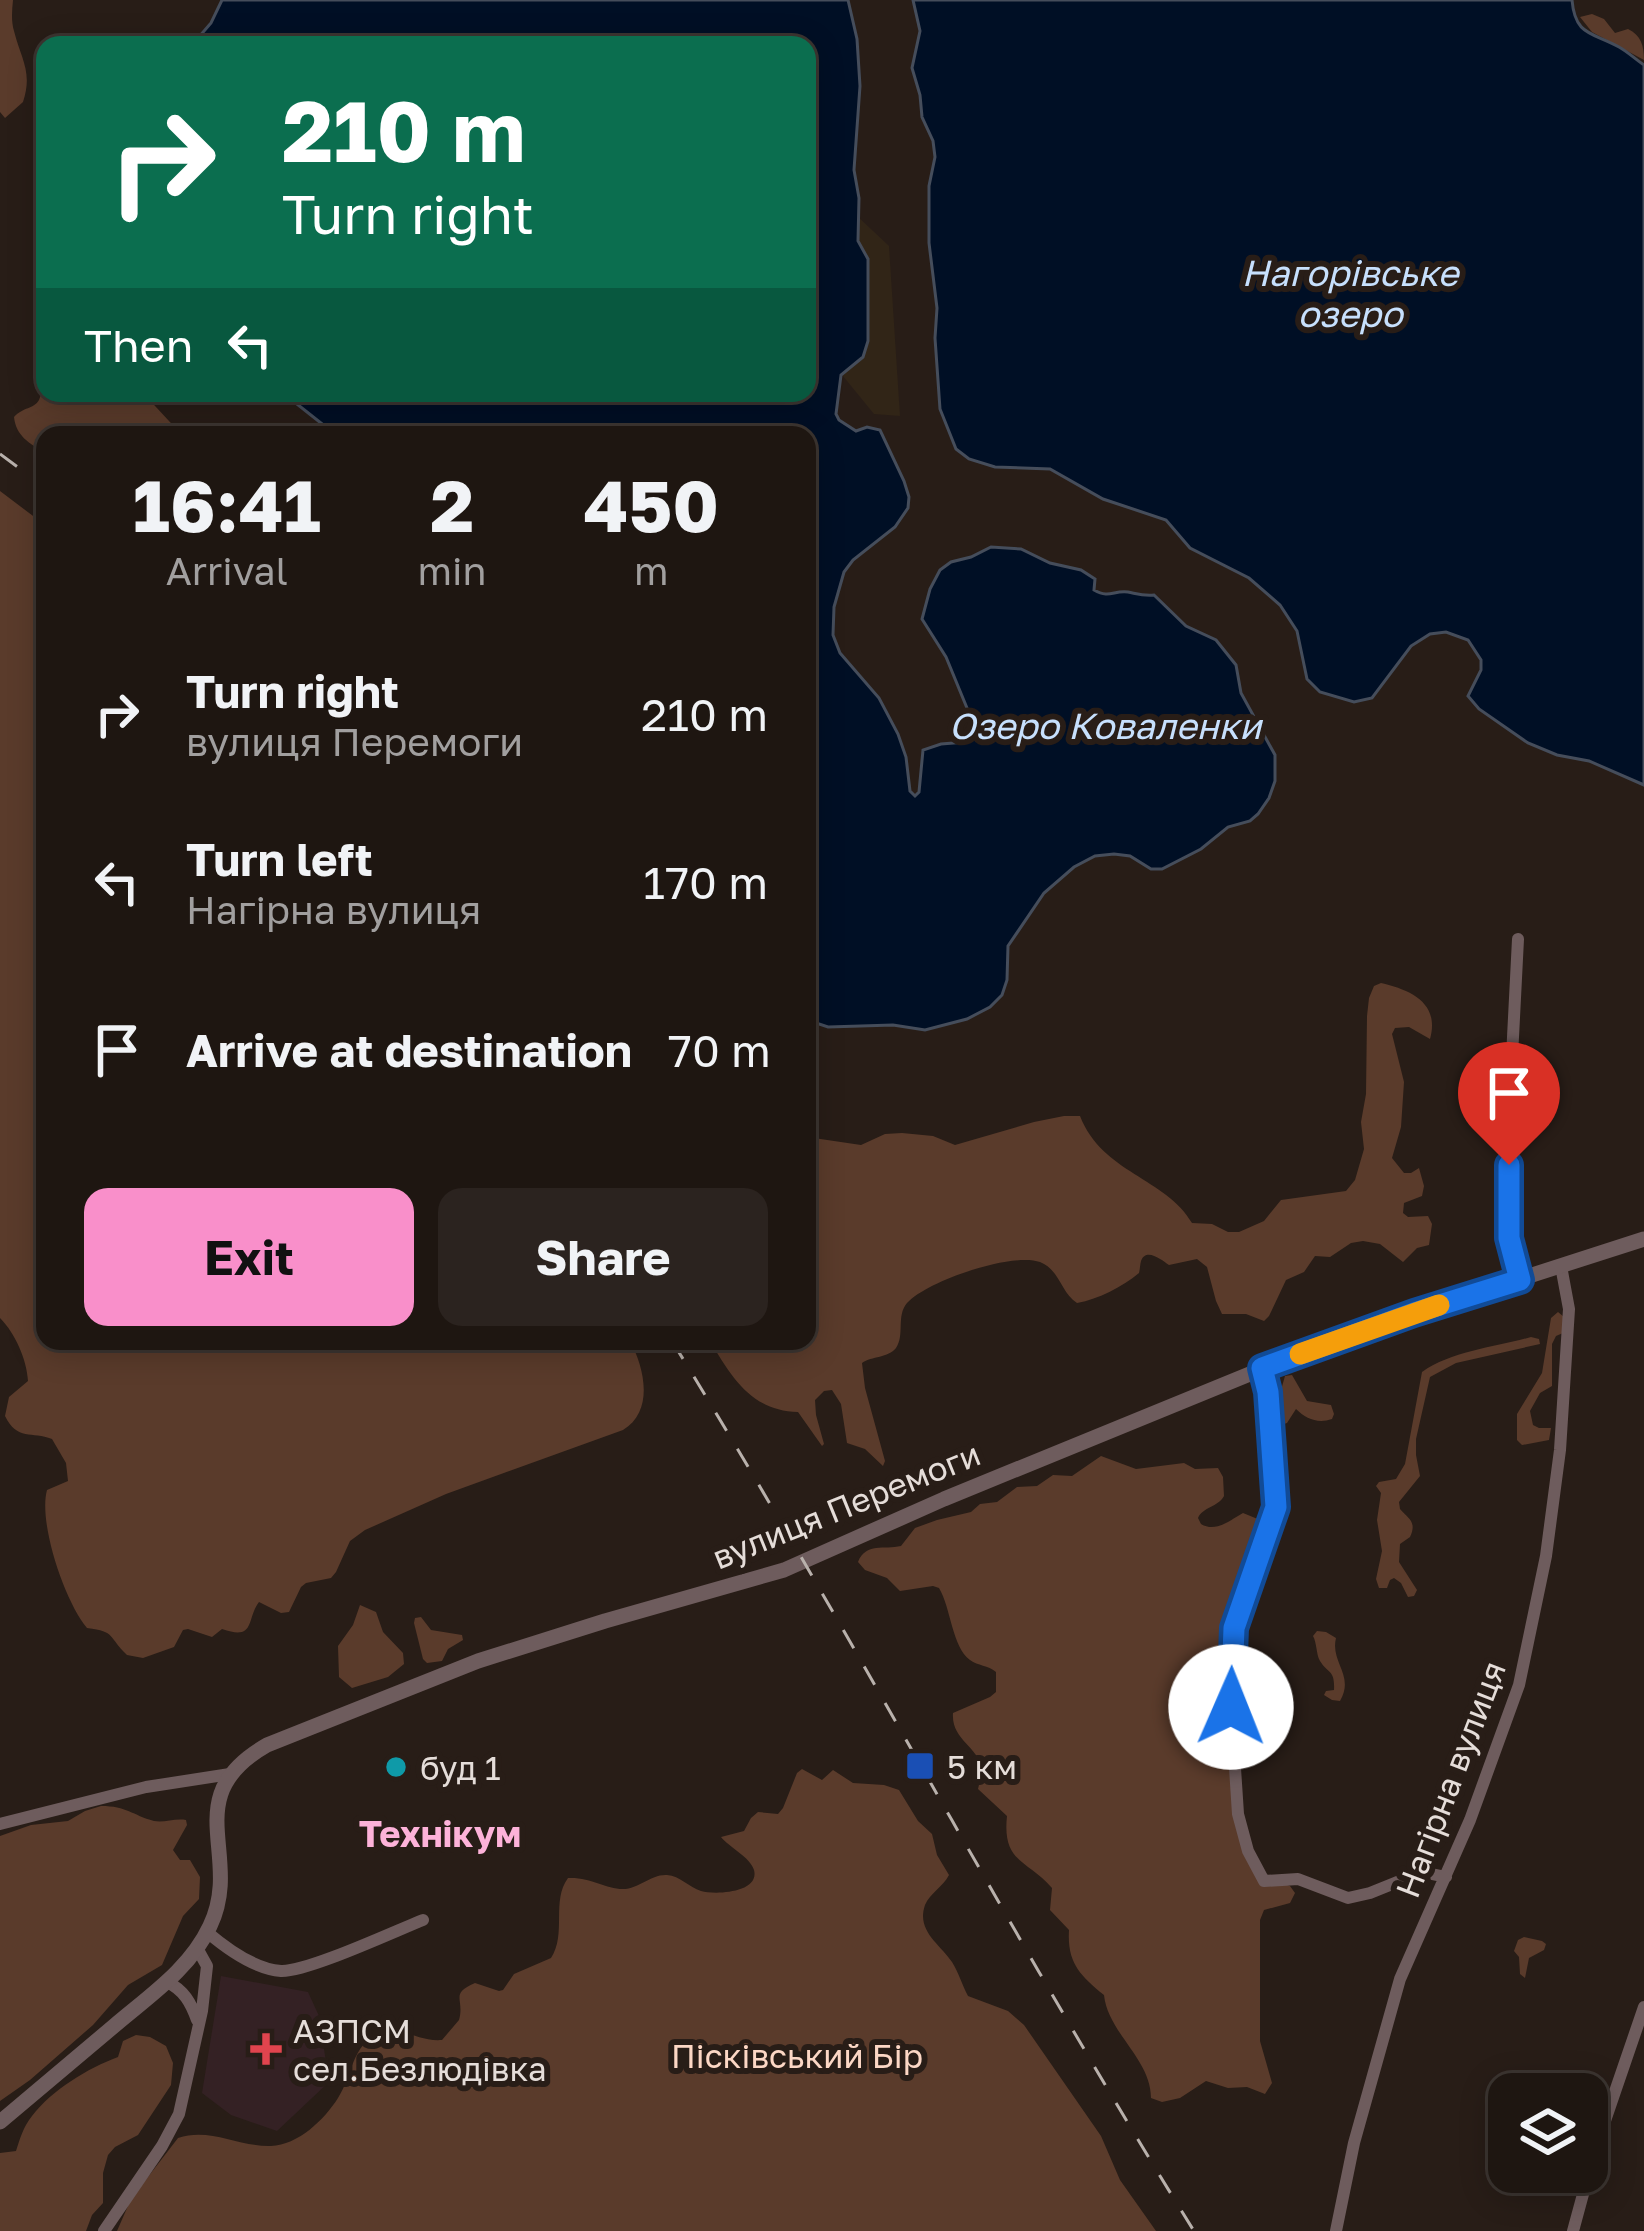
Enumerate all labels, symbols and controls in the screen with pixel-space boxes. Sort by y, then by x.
text: 210 m [282,80,526,180]
icon: right [84,84,240,240]
text: Turn right [282,181,534,246]
water label: Нагорівське озеро [1241,251,1461,335]
icon: left [217,312,283,378]
text: Then [84,318,193,372]
text: 16:41 [133,461,321,548]
text: 2 [430,461,474,548]
text: 450 [583,461,719,548]
text: Arrival [166,547,288,594]
text: min [418,547,487,594]
text: m [634,547,669,594]
text: Turn right [186,664,399,718]
icon: right [84,681,150,747]
text: 210 m [641,687,768,741]
water label: Озеро Коваленки [949,704,1263,747]
text: вулиця Перемоги [186,718,523,765]
text: Turn left [186,832,373,886]
icon: left [84,849,150,915]
text: 170 m [643,855,768,909]
text: Нагірна вулиця [186,886,481,933]
icon: arrive [84,1017,150,1083]
text: Arrive at destination [186,1023,632,1077]
text: 70 m [668,1023,771,1077]
pin [1458,1042,1560,1165]
icon: arrive [1476,1060,1542,1126]
button: Exit [84,1188,414,1326]
button: Share [438,1188,768,1326]
street label: вулиця Перемоги [706,1433,986,1577]
position arrow [1168,1644,1294,1770]
street label: Нагірна вулиця [1387,1655,1513,1903]
place label: 5 км [947,1747,1017,1786]
place label: буд 1 [420,1748,501,1787]
marker: 5 км [904,1750,936,1782]
marker: буд 1 [383,1754,409,1780]
district label: Технікум [359,1812,521,1855]
place label: АЗПСМ сел.Безлюдівка [293,2011,547,2088]
marker: АЗПСМ сел.Безлюдівка [250,2033,282,2065]
park label: Пісківський Бір [671,2036,923,2075]
map controls [1488,2073,1608,2193]
button: layers [1488,2073,1608,2193]

